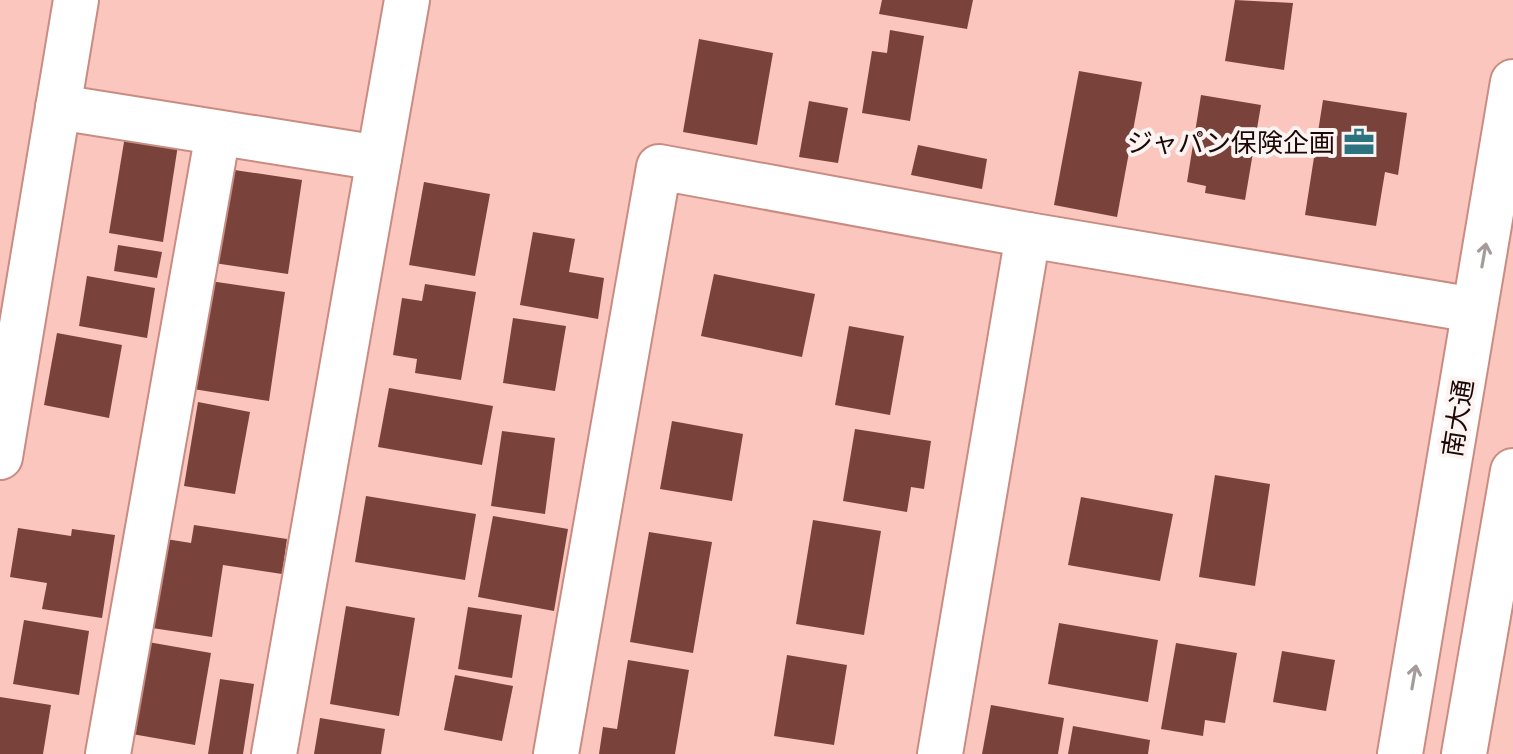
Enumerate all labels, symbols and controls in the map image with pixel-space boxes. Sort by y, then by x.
place label: ジャパン保険企画 [1127,124,1335,160]
office icon: ジャパン保険企画 [1342,125,1376,159]
one-way arrow [1477,243,1492,268]
street label: 南大通 [1433,377,1481,459]
one-way arrow [1407,665,1422,690]

